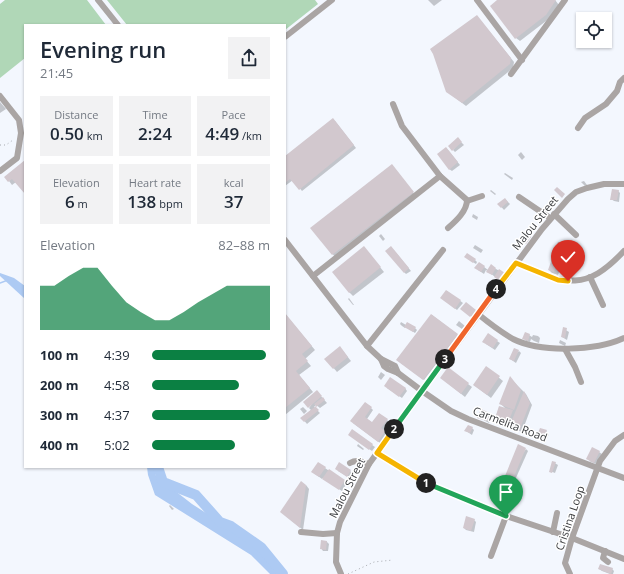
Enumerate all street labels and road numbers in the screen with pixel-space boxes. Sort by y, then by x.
street label: Malou Street [508,192,561,253]
street label: Carmelita Road [471,402,550,445]
street label: Malou Street [325,455,368,520]
street label: Cristina Loop [551,483,588,552]

